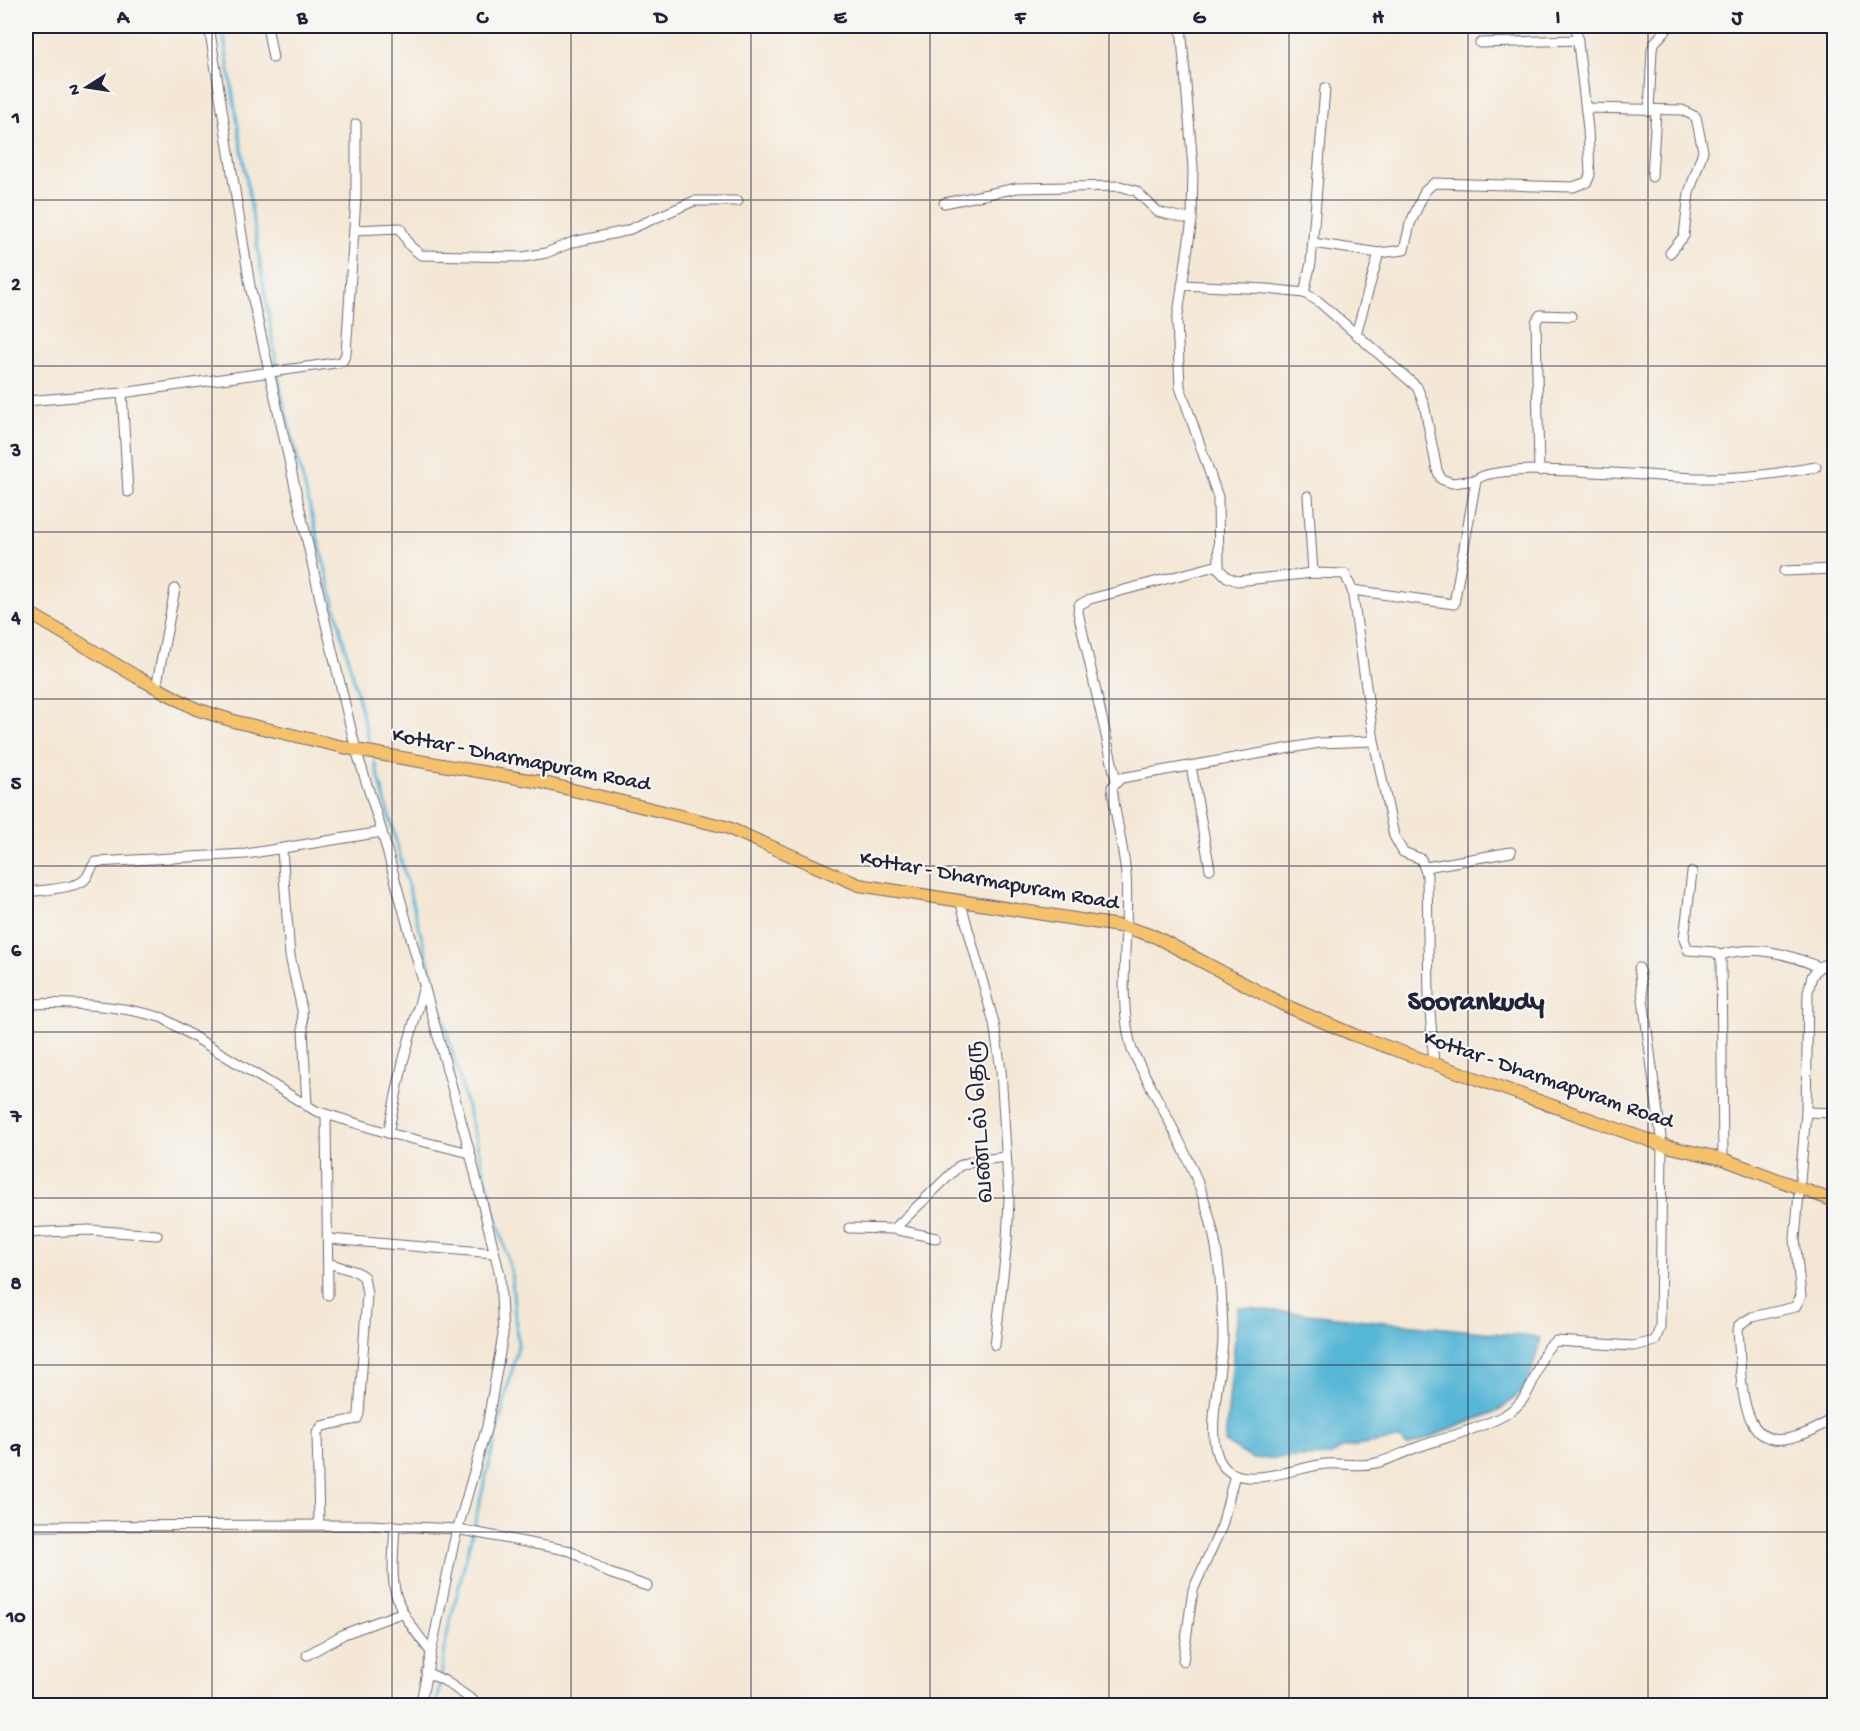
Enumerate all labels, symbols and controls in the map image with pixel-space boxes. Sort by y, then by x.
text: A [116,8,131,31]
text: B [296,8,308,31]
text: C [476,8,490,31]
text: D [652,8,668,31]
text: E [834,8,848,31]
text: F [1014,8,1027,31]
text: G [1193,8,1207,31]
text: H [1372,8,1384,31]
text: I [1556,8,1561,31]
text: J [1731,8,1744,31]
north arrow [57,57,117,117]
text: N [65,82,86,96]
text: 1 [11,108,20,131]
text: 2 [11,275,21,298]
text: 3 [10,441,21,464]
text: 4 [10,608,21,631]
street label: Kottar - Dharmapuram Road [390,723,655,799]
text: 5 [11,774,22,797]
street label: Kottar - Dharmapuram Road [857,846,1123,918]
text: 6 [11,941,22,964]
district label: Soorankudy [1408,987,1545,1020]
street label: Kottar - Dharmapuram Road [1419,1026,1678,1137]
street label: வண்டல் தெரு [961,1040,1001,1204]
text: 7 [10,1107,23,1130]
text: 8 [11,1274,22,1297]
text: 9 [10,1440,21,1463]
text: 10 [5,1607,26,1630]

